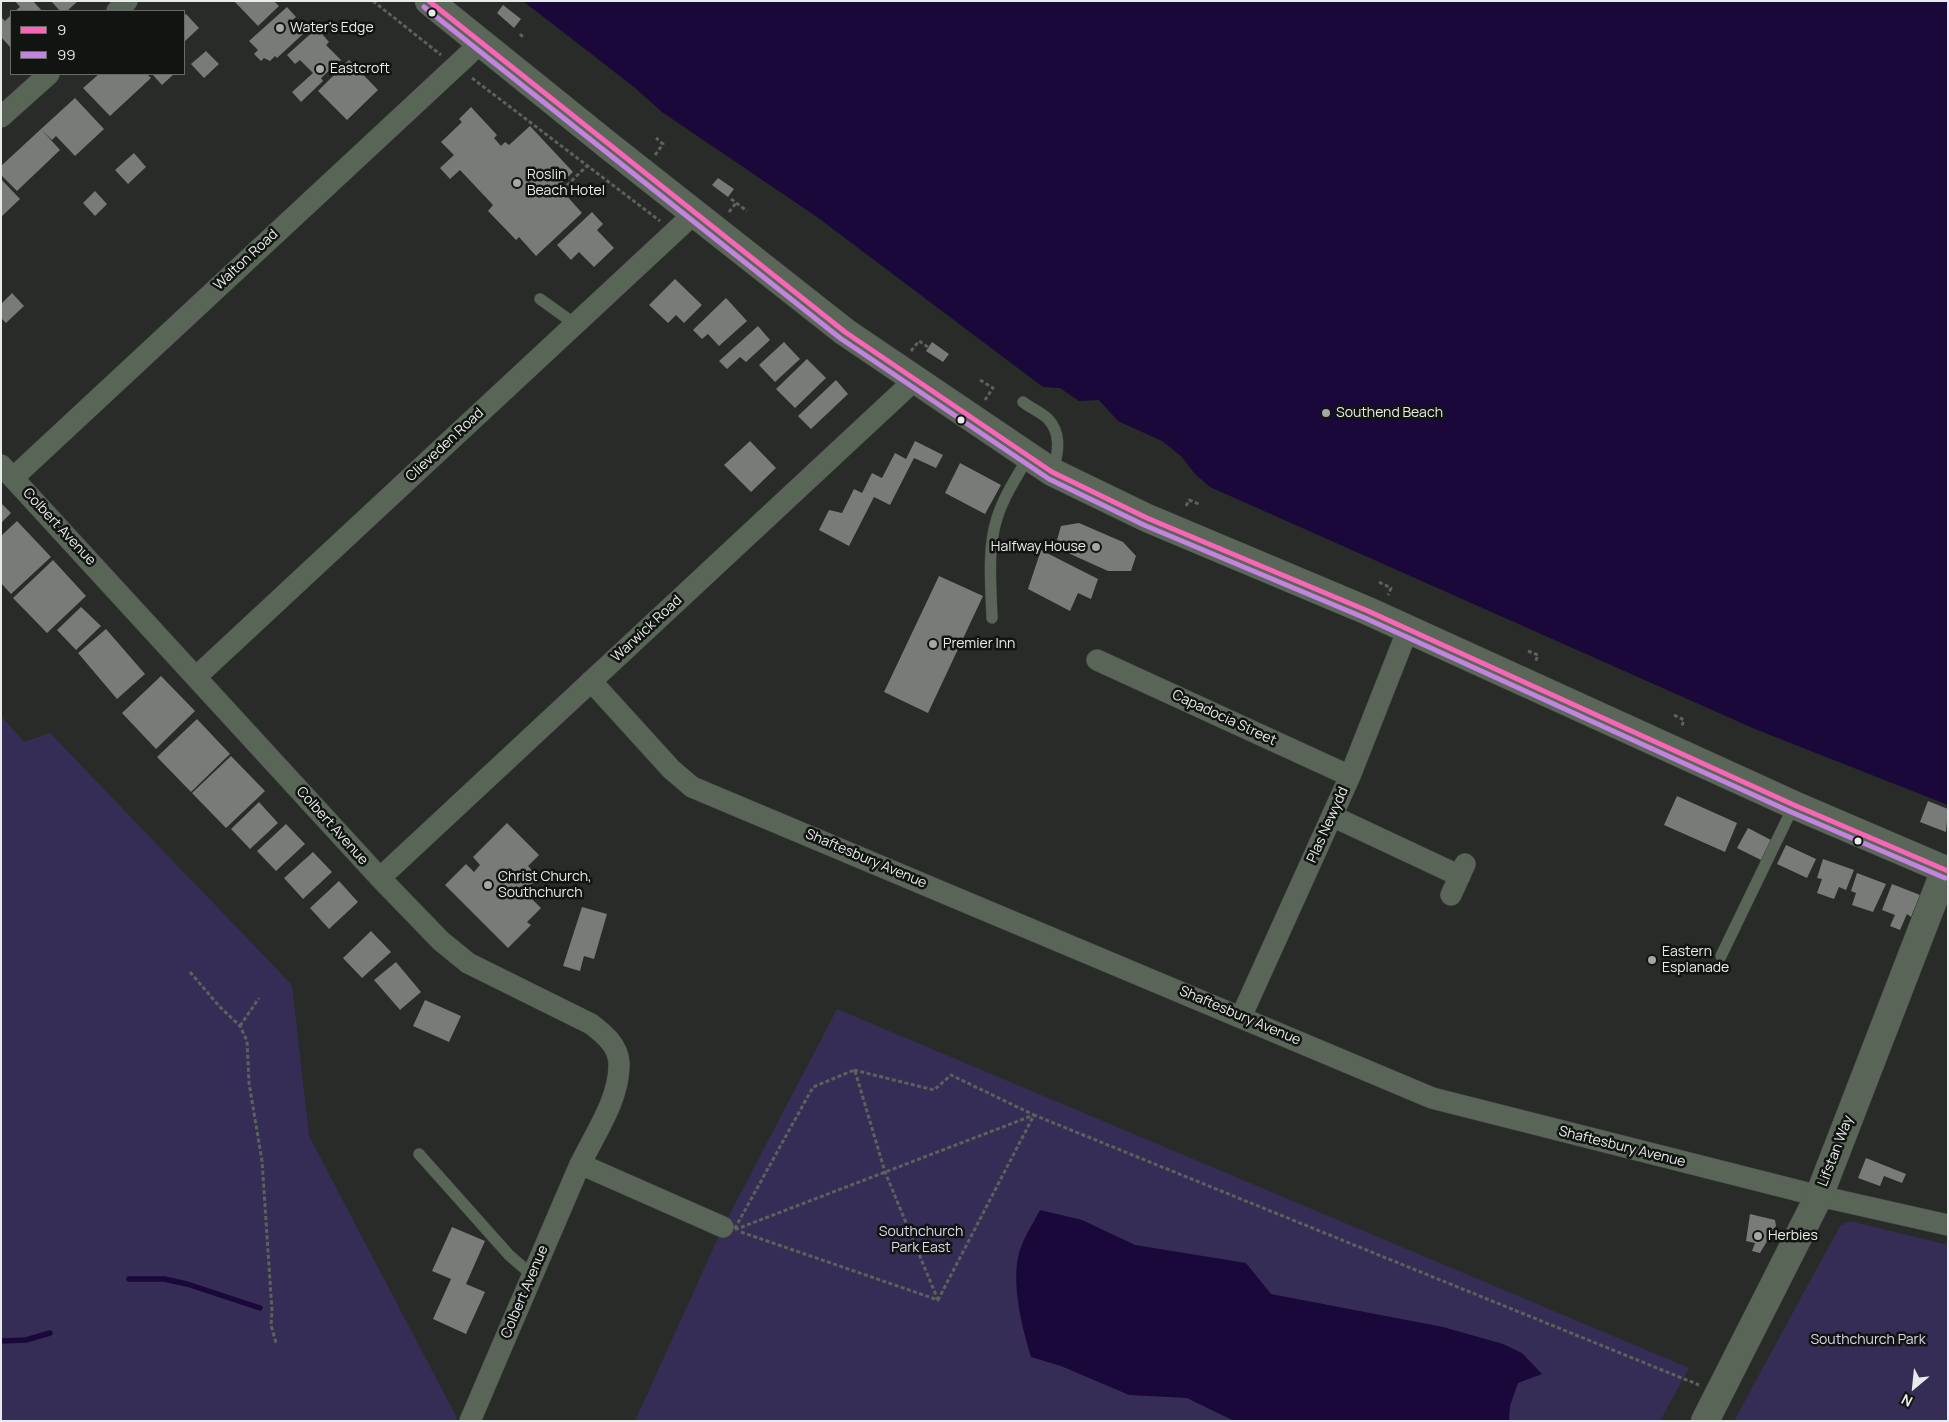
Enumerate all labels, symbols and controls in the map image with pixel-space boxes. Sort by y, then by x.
unlabelled marker [427,8,437,18]
legend [10,10,185,75]
text: 9 [57,19,66,40]
place label: Water's Edge [290,20,374,36]
marker: Water's Edge [274,22,286,34]
text: 99 [57,44,76,65]
place label: Eastcroft [330,61,390,77]
marker: Eastcroft [314,63,326,75]
place label: Roslin Beach Hotel [527,167,605,200]
marker: Roslin Beach Hotel [511,177,523,189]
street label: Walton Road [210,226,282,294]
street label: Clieveden Road [403,405,487,485]
place label: Southend Beach [1336,405,1443,421]
marker: Southend Beach [1320,407,1332,419]
unlabelled marker [956,415,966,425]
street label: Colbert Avenue [19,485,99,569]
place label: Halfway House [991,539,1086,555]
marker: Halfway House [1090,541,1102,553]
street label: Warwick Road [608,592,686,666]
place label: Premier Inn [943,636,1015,652]
marker: Premier Inn [927,638,939,650]
street label: Capadocia Street [1169,687,1279,749]
street label: Colbert Avenue [292,783,372,869]
street label: Plas Newydd [1304,784,1352,866]
street label: Shaftesbury Avenue [803,826,929,892]
unlabelled marker [1853,836,1863,846]
place label: Christ Church, Southchurch [498,869,592,902]
marker: Christ Church, Southchurch [482,879,494,891]
place label: Eastern Esplanade [1662,944,1729,976]
marker: Eastern Esplanade [1646,954,1658,966]
street label: Shaftesbury Avenue [1177,983,1303,1049]
street label: Lifstan Way [1815,1113,1857,1189]
street label: Shaftesbury Avenue [1557,1123,1687,1171]
park label: Southchurch Park East [879,1224,963,1256]
place label: Herbies [1768,1228,1818,1244]
marker: Herbies [1752,1230,1764,1242]
street label: Colbert Avenue [498,1243,552,1341]
park label: Southchurch Park [1810,1332,1926,1348]
north arrow [1889,1362,1939,1412]
text: N [1898,1390,1916,1411]

